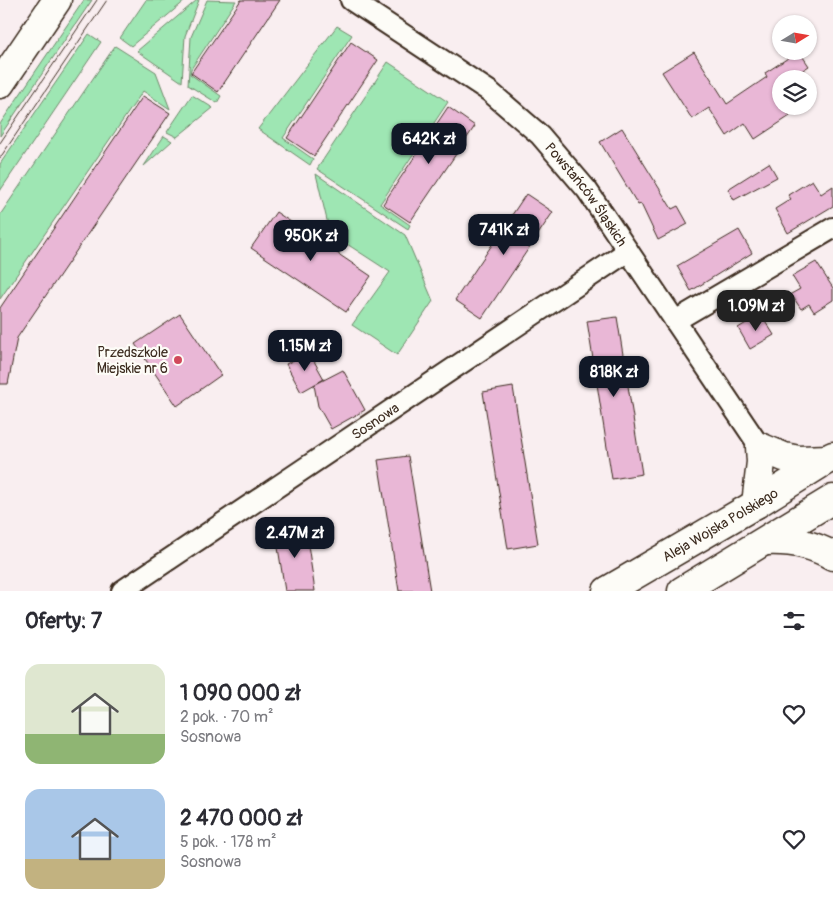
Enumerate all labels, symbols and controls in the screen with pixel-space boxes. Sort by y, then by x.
north arrow [772,15,818,60]
map controls [772,15,817,115]
button: layers [772,70,817,115]
pin: 642K zł [383,122,475,165]
text: 642K zł [403,129,455,149]
street label: Powstańców Śląskich [541,139,630,250]
pin: 741K zł [458,214,550,256]
pin: 950K zł [265,220,357,262]
text: 741K zł [479,220,529,240]
text: 950K zł [284,226,338,246]
pin: 1.09M zł [704,290,808,332]
text: 1.09M zł [728,296,784,316]
pin: 1.15M zł [253,330,357,372]
text: 1.15M zł [279,336,331,356]
place label: Przedszkole Miejskie nr 6 [97,344,168,377]
marker: Przedszkole Miejskie nr 6 [172,354,184,366]
pin: 818K zł [568,356,660,398]
text: 818K zł [590,362,638,382]
street label: Sosnowa [348,399,402,443]
street label: Aleja Wojska Polskiego [659,484,782,566]
pin: 2.47M zł [243,516,347,559]
text: 2.47M zł [266,523,324,543]
icon: filters [780,607,808,635]
text: Oferty: 7 [25,608,102,635]
text: 1 090 000 zł [180,680,301,707]
icon: home [65,684,125,744]
icon: heart [780,700,808,728]
text: 2 pok. · 70 m² [180,707,273,727]
text: Sosnowa [180,727,241,747]
text: 2 470 000 zł [180,805,302,832]
icon: home [65,809,125,869]
icon: heart [780,825,808,853]
text: 5 pok. · 178 m² [180,832,277,852]
text: Sosnowa [180,852,241,872]

